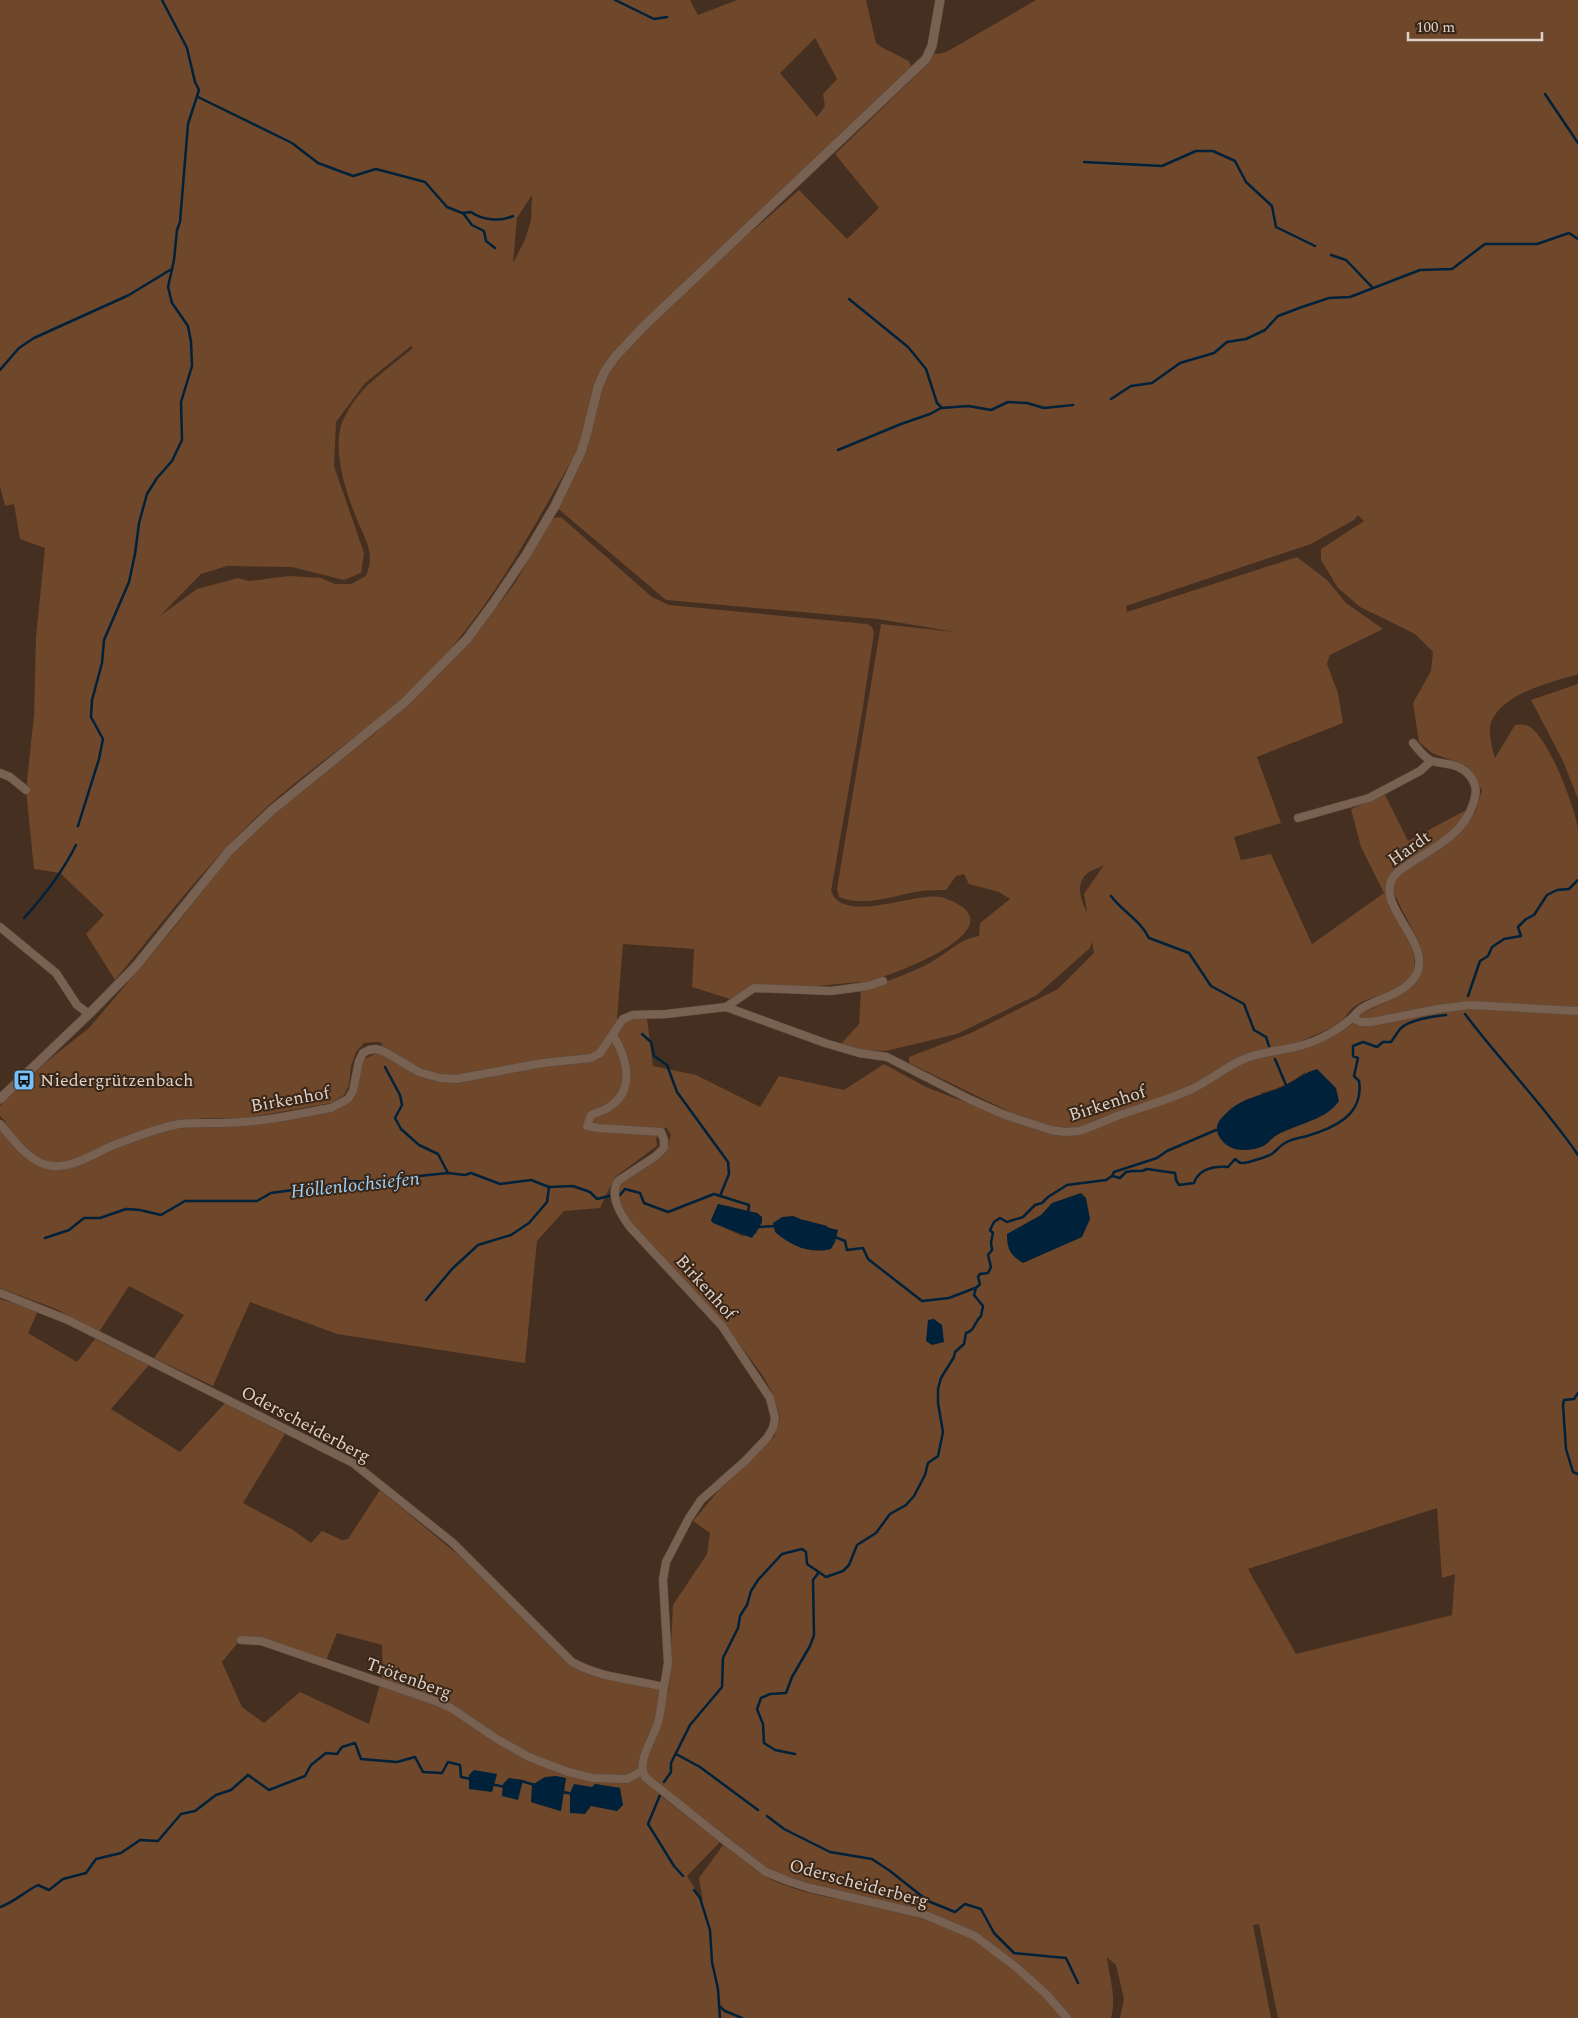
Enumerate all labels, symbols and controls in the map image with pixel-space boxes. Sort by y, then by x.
scale bar [1408,10,1542,42]
text: 100 m [1416,16,1455,39]
street label: Hardt [1382,824,1436,873]
place label: Niedergrützenbach [40,1067,194,1094]
bus stop icon: Niedergrützenbach [12,1068,36,1092]
street label: Birkenhof [1065,1078,1151,1129]
street label: Birkenhof [248,1079,334,1120]
water label: Höllenlochsiefen [289,1164,421,1207]
street label: Birkenhof [669,1249,744,1327]
street label: Oderscheiderberg [236,1379,375,1470]
street label: Trötenberg [362,1650,456,1706]
street label: Oderscheiderberg [786,1852,932,1915]

